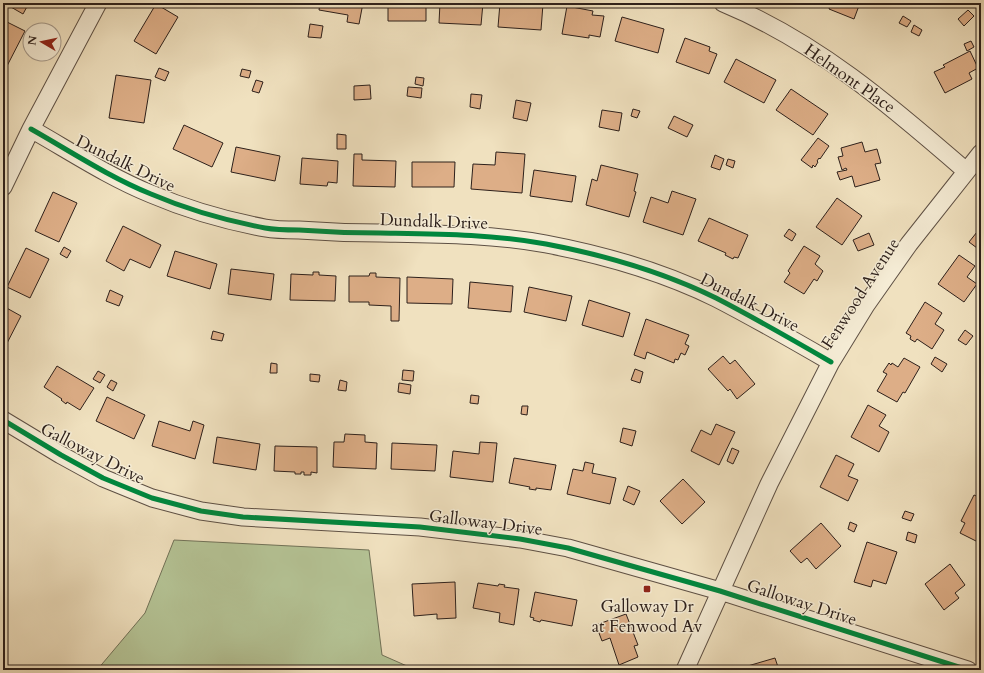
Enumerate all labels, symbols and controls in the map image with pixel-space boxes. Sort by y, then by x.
north arrow [22,22,62,62]
text: N [24,34,41,46]
street label: Helmont Place [799,38,900,118]
street label: Dundalk Drive [72,129,179,198]
street label: Dundalk Drive [379,208,489,235]
street label: Fenwood Avenue [816,233,905,353]
street label: Dundalk Drive [696,268,803,337]
street label: Galloway Drive [37,417,149,490]
street label: Galloway Drive [428,504,544,541]
street label: Galloway Drive [744,574,860,631]
marker: Galloway Dr at Fenwood Av [642,584,652,594]
place label: Galloway Dr at Fenwood Av [592,595,703,638]

